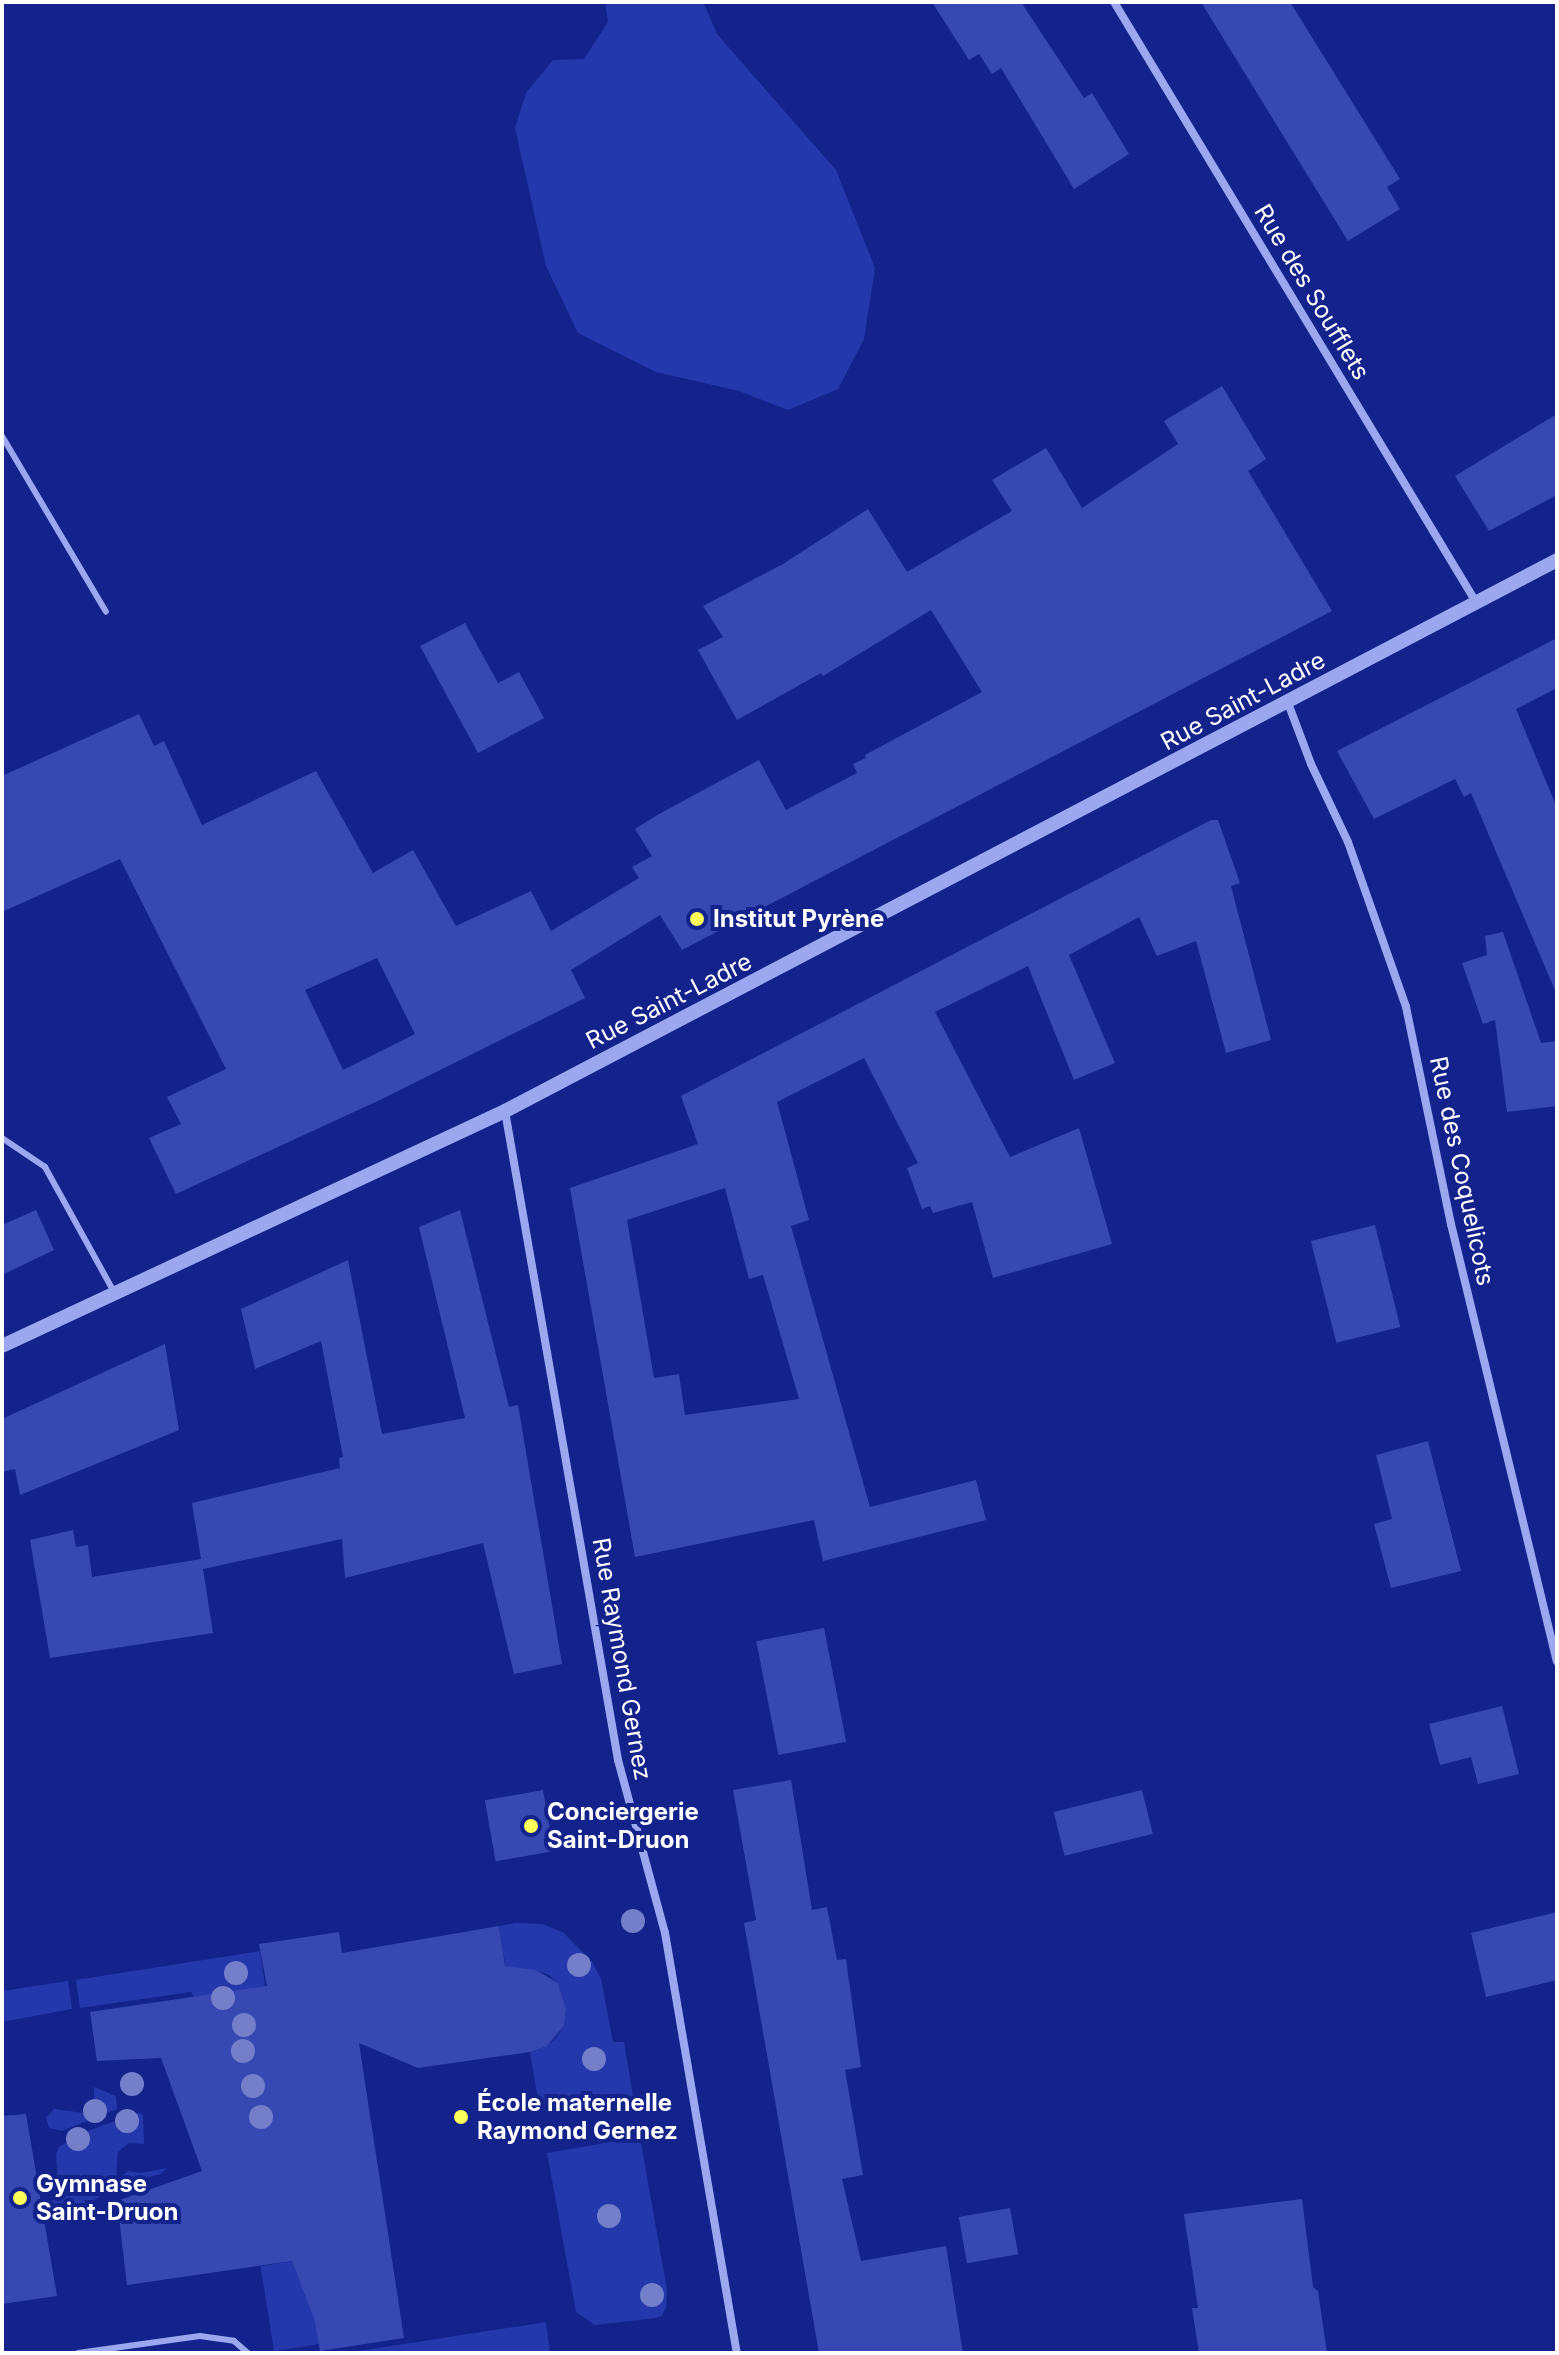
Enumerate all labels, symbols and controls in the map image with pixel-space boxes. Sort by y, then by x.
street label: Rue des Soufflets [1248,199,1376,385]
street label: Rue Saint-Ladre [1156,646,1330,756]
place label: Institut Pyrène [713,905,884,933]
marker: Institut Pyrène [688,910,706,928]
street label: Rue Saint-Ladre [581,947,757,1055]
street label: Rue des Coquelicots [1424,1054,1500,1288]
street label: Rue Raymond Gernez [586,1535,658,1783]
place label: Conciergerie Saint-Druon [547,1798,699,1854]
marker: Conciergerie Saint-Druon [522,1817,540,1835]
place label: École maternelle Raymond Gernez [477,2089,678,2145]
marker: École maternelle Raymond Gernez [452,2108,470,2126]
place label: Gymnase Saint-Druon [36,2170,178,2226]
marker: Gymnase Saint-Druon [11,2189,29,2207]

